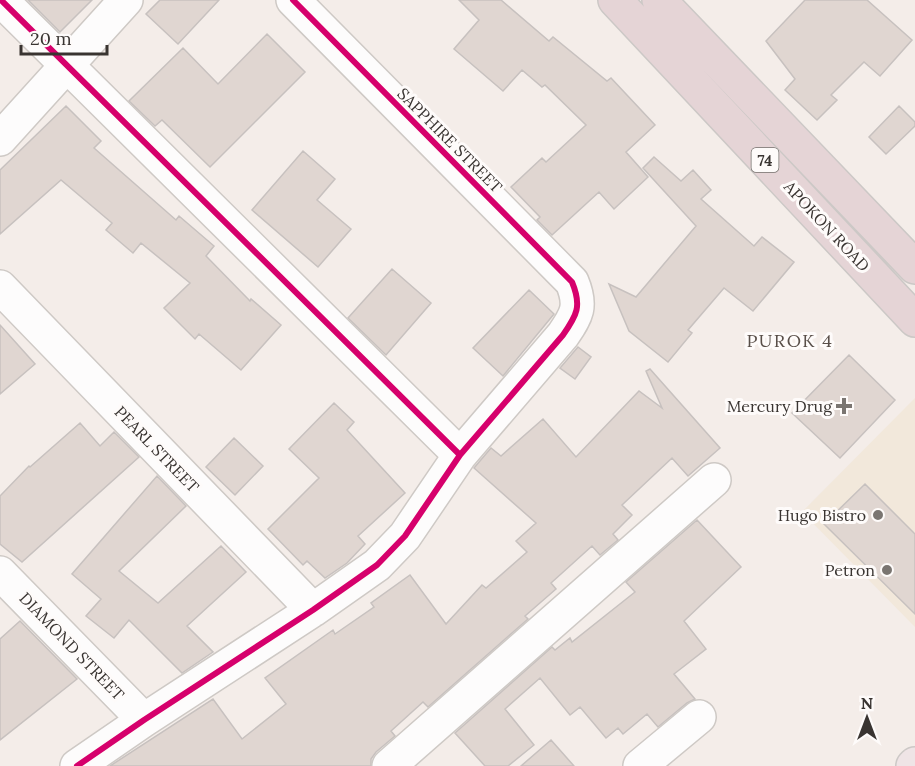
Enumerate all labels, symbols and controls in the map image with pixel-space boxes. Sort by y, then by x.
scale bar [21,18,106,56]
text: 20 m [30,27,72,50]
street label: SAPPHIRE STREET [393,83,507,197]
road number: 74 [752,148,778,172]
street label: APOKON ROAD [779,176,874,275]
district label: PUROK 4 [746,329,834,352]
place label: Mercury Drug [727,396,833,416]
marker: Mercury Drug [837,399,851,413]
street label: PEARL STREET [111,402,203,496]
place label: Hugo Bistro [778,505,866,525]
marker: Hugo Bistro [871,508,885,522]
place label: Petron [825,560,875,580]
marker: Petron [880,563,894,577]
street label: DIAMOND STREET [15,588,129,704]
north arrow [837,688,897,748]
text: N [861,693,873,713]

